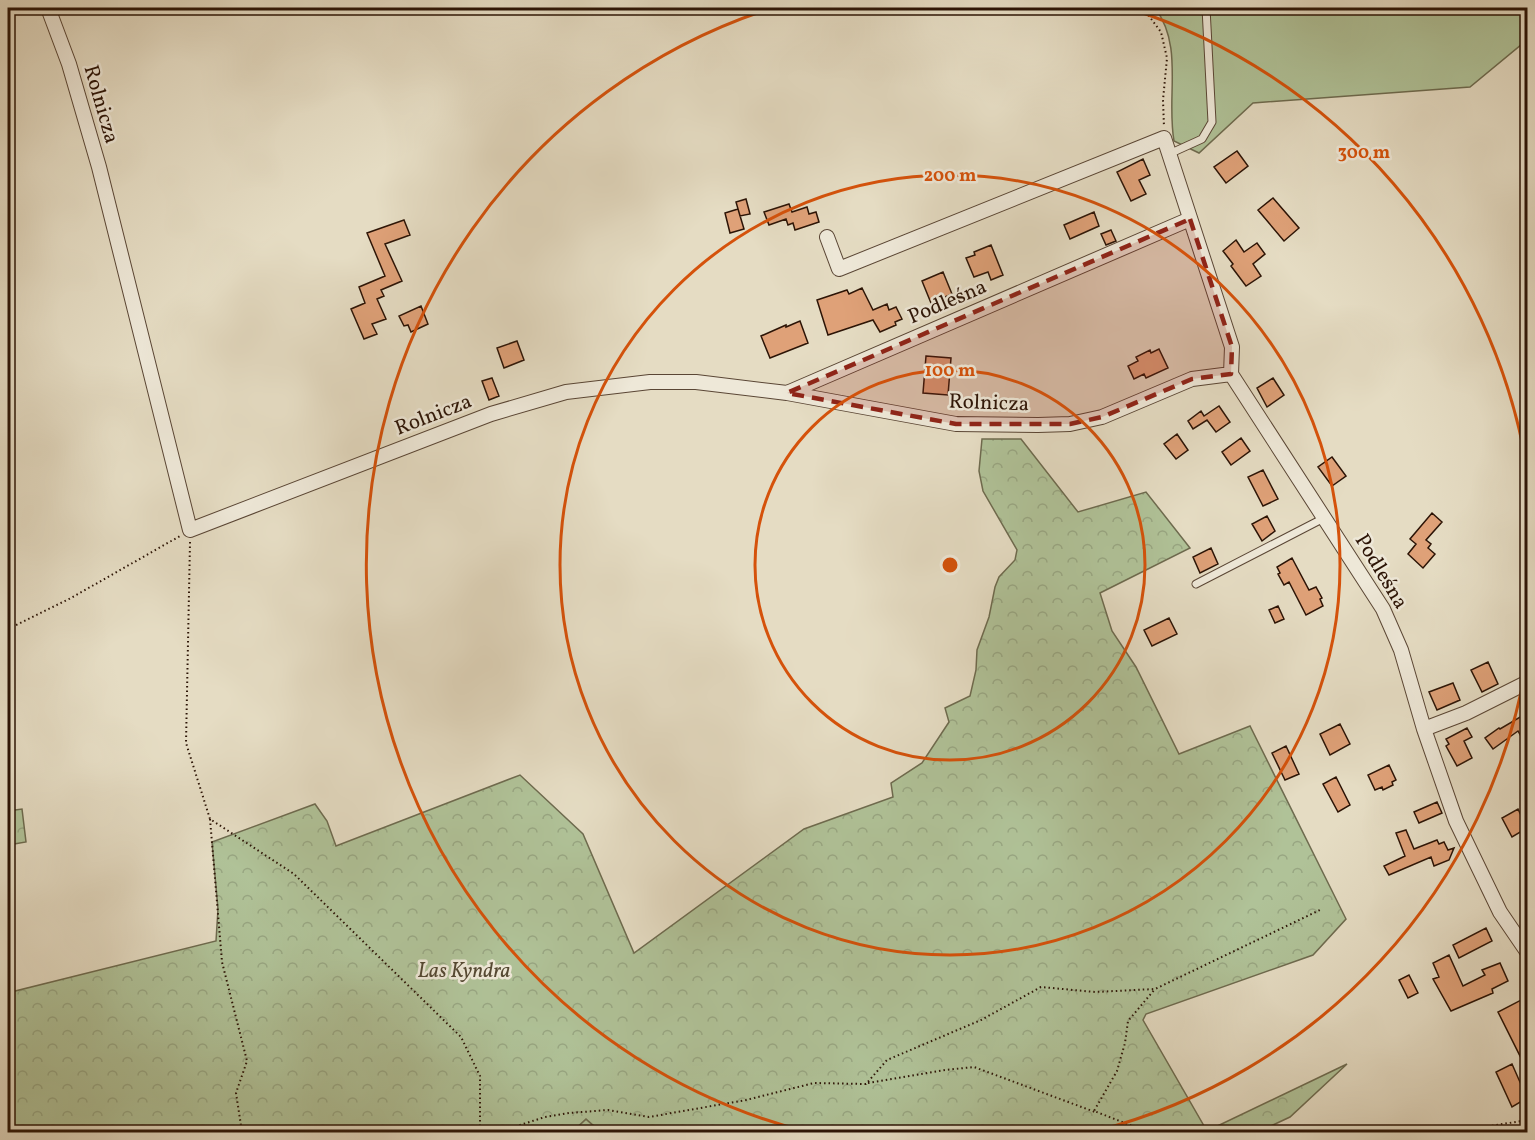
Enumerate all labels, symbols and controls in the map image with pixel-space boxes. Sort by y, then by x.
street label: Rolnicza [76,62,126,147]
text: 300 m [1338,141,1390,166]
text: 200 m [924,164,976,189]
street label: Podleśna [904,273,991,332]
text: 100 m [925,359,975,384]
street label: Rolnicza [391,387,476,443]
street label: Rolnicza [948,388,1030,419]
street label: Podleśna [1347,529,1415,615]
centre of rings [940,555,960,575]
park label: Las Kyndra [418,957,511,986]

